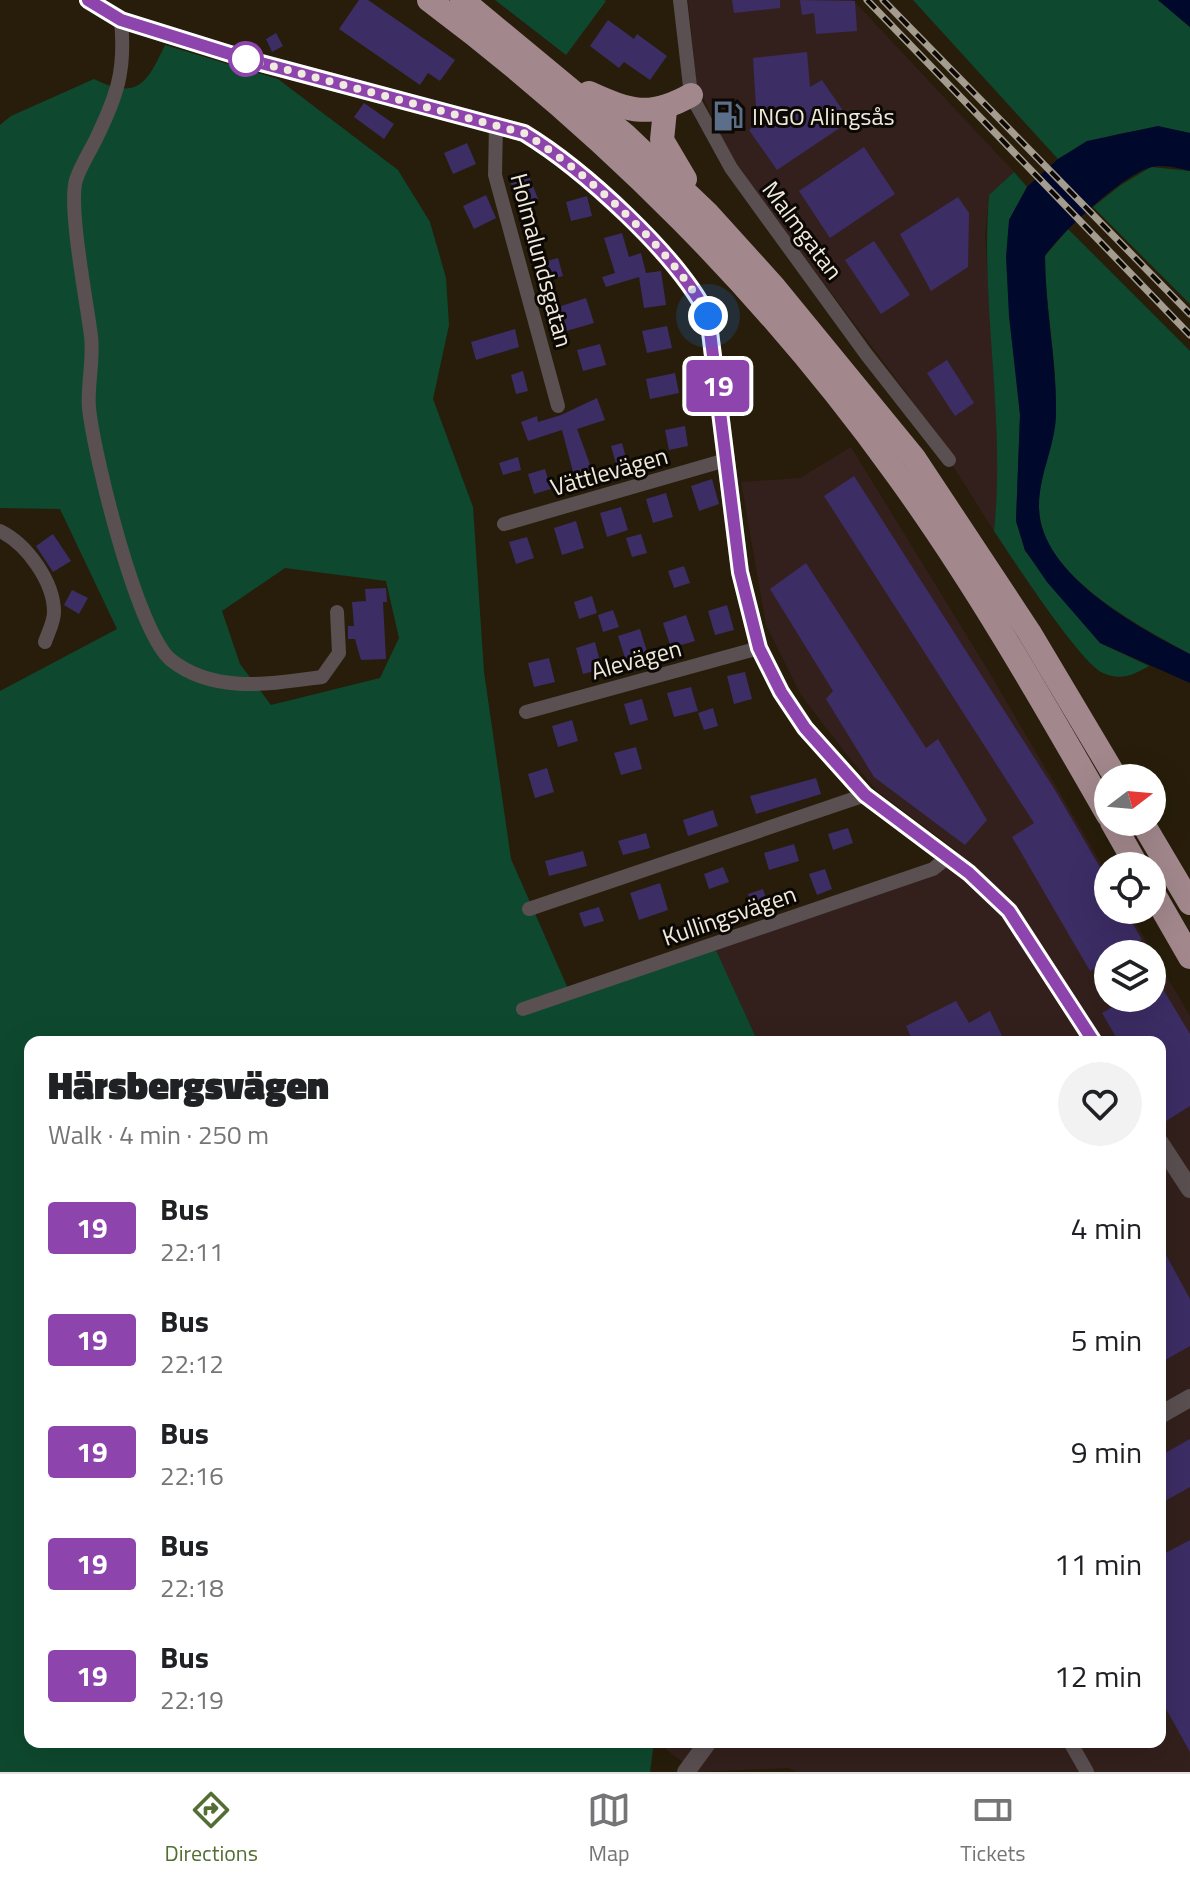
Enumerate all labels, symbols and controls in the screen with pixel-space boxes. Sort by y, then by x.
unlabelled marker [229,42,263,76]
place label: INGO Alingsås [752,98,895,134]
fuel station icon: INGO Alingsås [711,99,745,133]
street label: Holmalundsgatan [501,169,583,351]
street label: Malmgatan [754,173,852,287]
your location [688,296,728,336]
line badge: 19 [682,360,754,412]
text: 19 [702,364,734,407]
street label: Vättlevägen [546,437,672,505]
street label: Alevägen [587,630,685,688]
north arrow [1094,764,1166,836]
map controls [1094,764,1166,1012]
button: locate [1094,852,1166,924]
street label: Kullingsvägen [657,875,801,955]
button: layers [1094,940,1166,1012]
text: Härsbergsvägen [48,1056,329,1114]
button: heart [1058,1062,1142,1146]
text: Walk · 4 min · 250 m [48,1115,269,1154]
text: Bus [160,1186,209,1232]
text: 4 min [1071,1205,1142,1251]
text: 19 [76,1206,108,1249]
text: 22:11 [160,1232,224,1271]
text: Bus [160,1298,209,1344]
text: 5 min [1071,1317,1142,1363]
text: 19 [76,1318,108,1361]
text: 22:12 [160,1344,224,1383]
text: Bus [160,1410,209,1456]
text: 9 min [1071,1429,1142,1475]
text: 19 [76,1430,108,1473]
text: 22:16 [160,1456,224,1495]
text: Bus [160,1522,209,1568]
text: 11 min [1054,1541,1142,1587]
text: 19 [76,1542,108,1585]
text: 22:18 [160,1568,224,1607]
text: Bus [160,1634,209,1680]
text: 12 min [1054,1653,1142,1699]
text: 19 [76,1654,108,1697]
text: 22:19 [160,1680,224,1719]
tab: Directions [165,1788,258,1870]
tab: Map [587,1788,631,1870]
tab: Tickets [960,1788,1025,1870]

